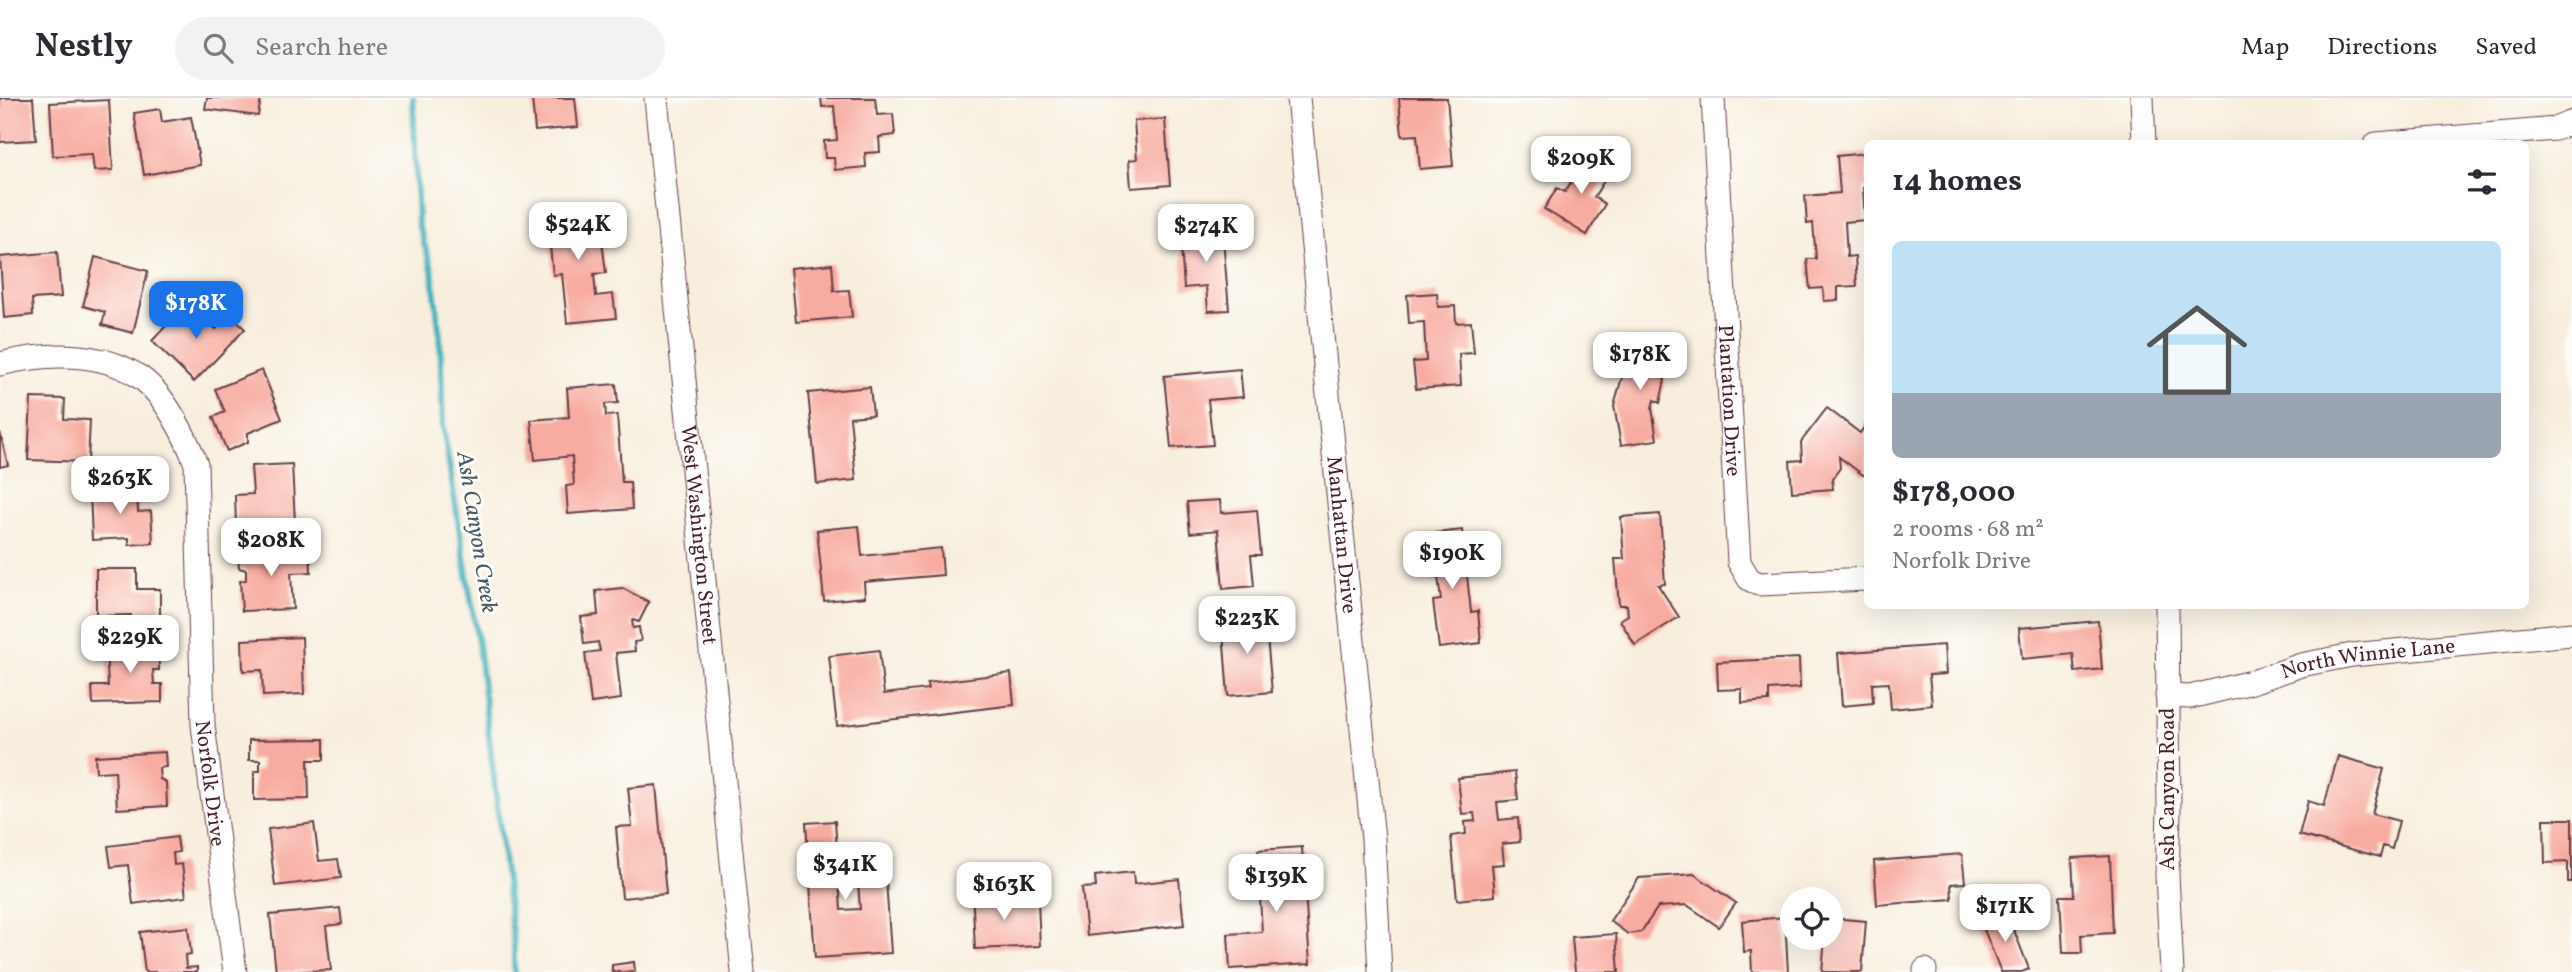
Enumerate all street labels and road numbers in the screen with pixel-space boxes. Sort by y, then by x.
street label: Plantation Drive [1710,324,1747,477]
street label: West Washington Street [673,424,723,646]
street label: Manhattan Drive [1318,455,1363,615]
street label: North Winnie Lane [2277,632,2457,687]
street label: Ash Canyon Road [2154,708,2183,870]
street label: Norfolk Drive [187,719,232,848]

